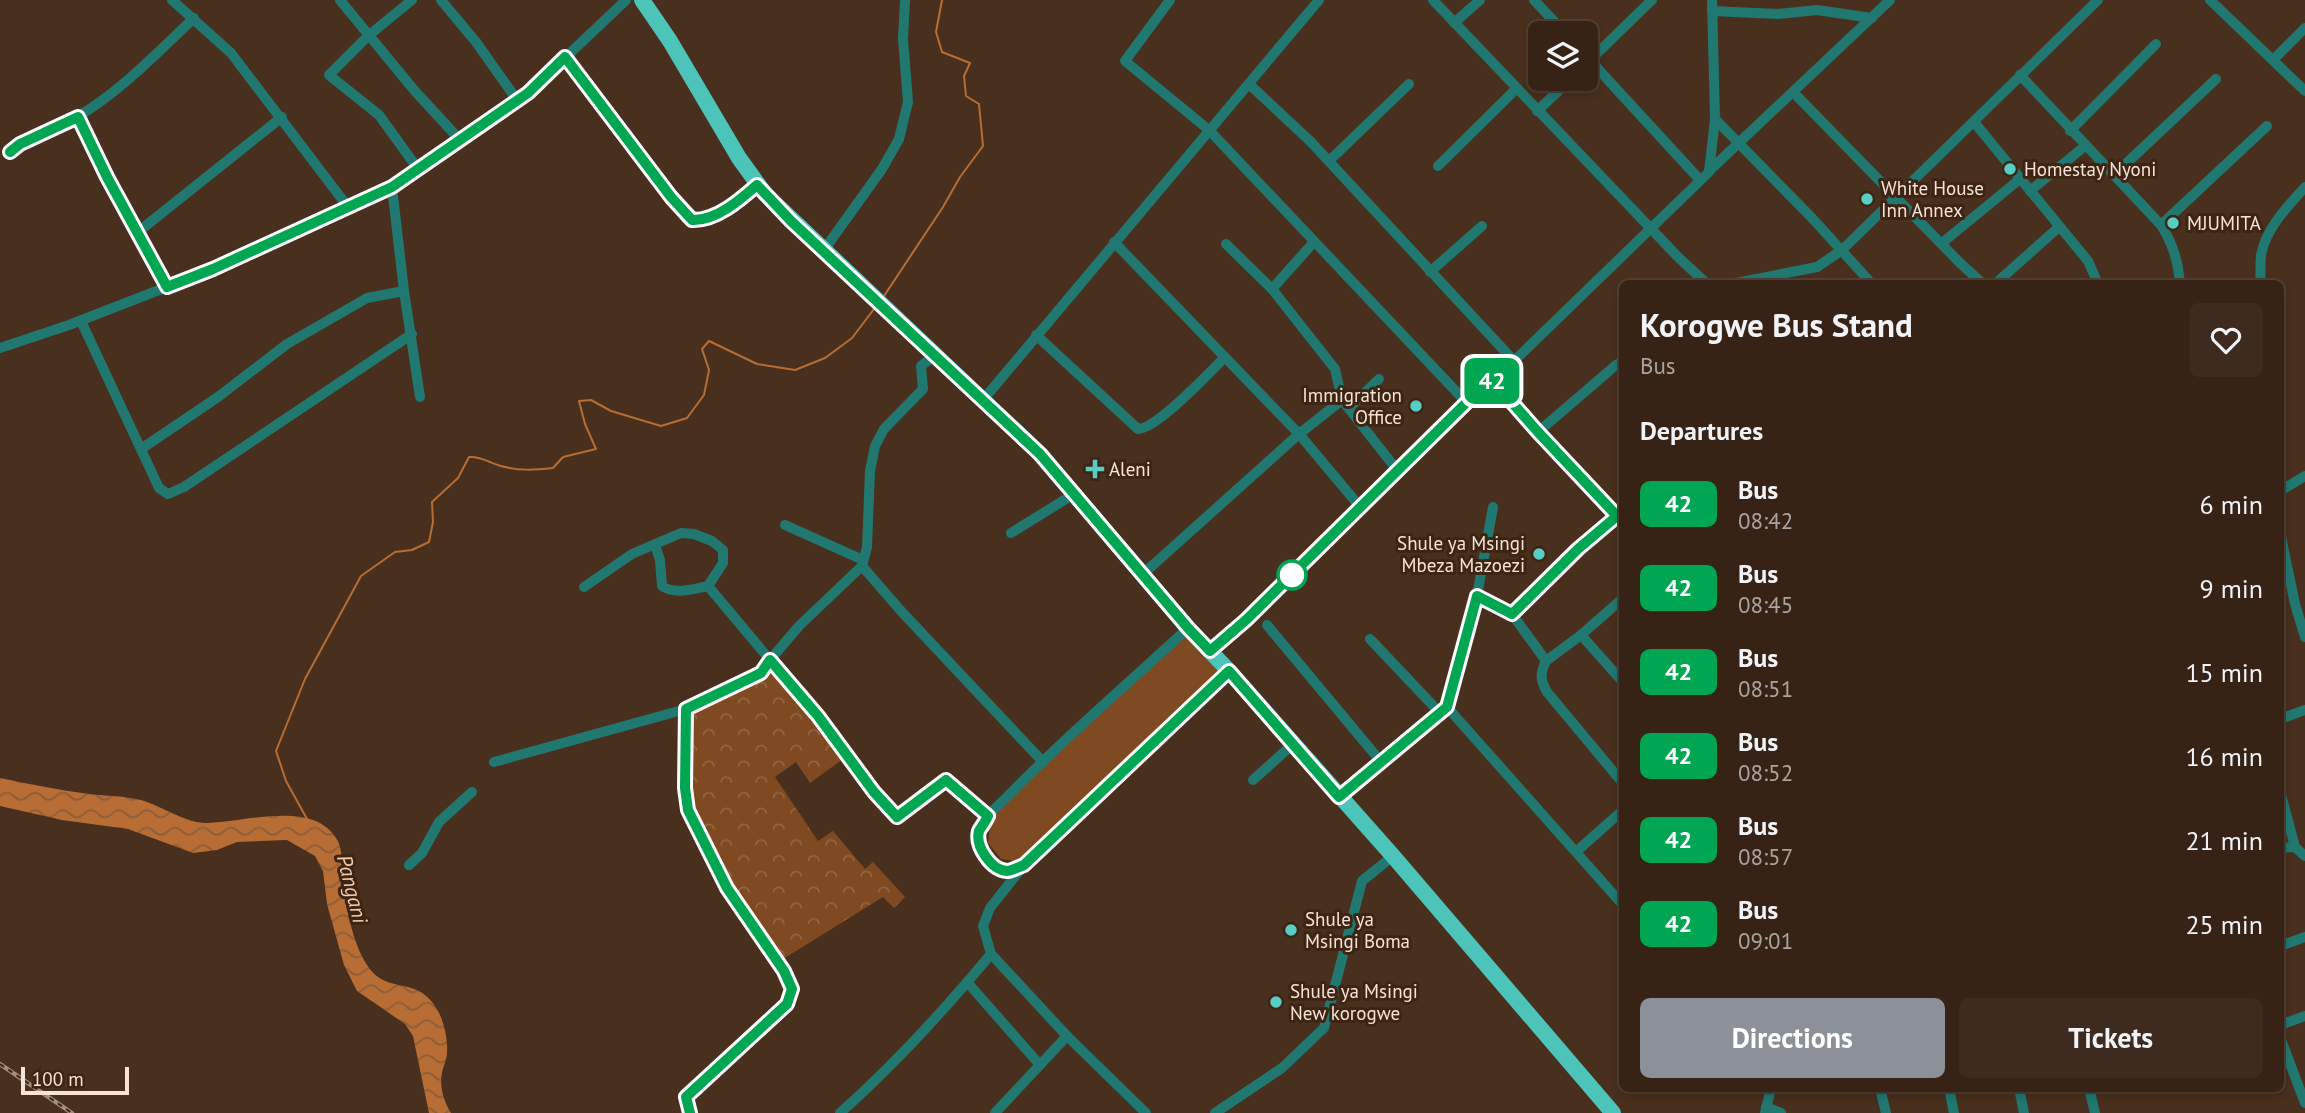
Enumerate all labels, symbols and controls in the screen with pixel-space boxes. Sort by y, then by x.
map controls [1528,21,1598,91]
button: layers [1528,21,1598,91]
place label: Homestay Nyoni [2024,157,2156,181]
marker: Homestay Nyoni [2002,161,2018,177]
place label: White House Inn Annex [1881,176,1984,222]
marker: White House Inn Annex [1859,191,1875,207]
place label: MJUMITA [2187,211,2261,235]
marker: MJUMITA [2165,215,2181,231]
text: Korogwe Bus Stand [1640,303,1913,346]
button: heart [2189,303,2263,377]
text: Bus [1640,351,1676,380]
line badge: 42 [1460,358,1524,404]
text: 42 [1478,365,1506,396]
place label: Immigration Office [1302,383,1402,429]
marker: Immigration Office [1408,398,1424,414]
text: Departures [1640,414,1763,447]
place label: Aleni [1109,457,1151,481]
marker: Aleni [1087,461,1103,477]
text: Bus [1738,473,1778,506]
text: 42 [1665,488,1692,519]
text: 6 min [2200,488,2263,521]
text: 08:42 [1738,506,1793,535]
place label: Shule ya Msingi Mbeza Mazoezi [1397,531,1525,577]
marker: Shule ya Msingi Mbeza Mazoezi [1531,546,1547,562]
text: Bus [1738,557,1778,590]
unlabelled marker [1277,560,1307,590]
text: 42 [1665,572,1692,603]
text: 9 min [2200,572,2263,605]
text: 08:45 [1738,590,1793,619]
text: Bus [1738,641,1778,674]
text: 42 [1665,656,1692,687]
text: 15 min [2185,656,2263,689]
text: 08:51 [1738,674,1793,703]
text: Bus [1738,725,1778,758]
text: 42 [1665,740,1692,771]
text: 16 min [2185,740,2263,773]
text: 08:52 [1738,758,1793,787]
text: Bus [1738,809,1778,842]
text: 42 [1665,824,1692,855]
text: 21 min [2185,824,2263,857]
text: 08:57 [1738,842,1793,871]
water label: Pangani [331,852,374,926]
text: Bus [1738,893,1778,926]
place label: Shule ya Msingi Boma [1305,907,1410,953]
text: 42 [1665,908,1692,939]
text: 25 min [2185,908,2263,941]
marker: Shule ya Msingi Boma [1283,922,1299,938]
text: 09:01 [1738,926,1793,955]
place label: Shule ya Msingi New korogwe [1290,979,1418,1025]
marker: Shule ya Msingi New korogwe [1268,994,1284,1010]
button: Directions [1640,998,1945,1078]
button: Tickets [1959,998,2263,1078]
scale bar [21,1064,130,1096]
text: 100 m [32,1067,84,1091]

